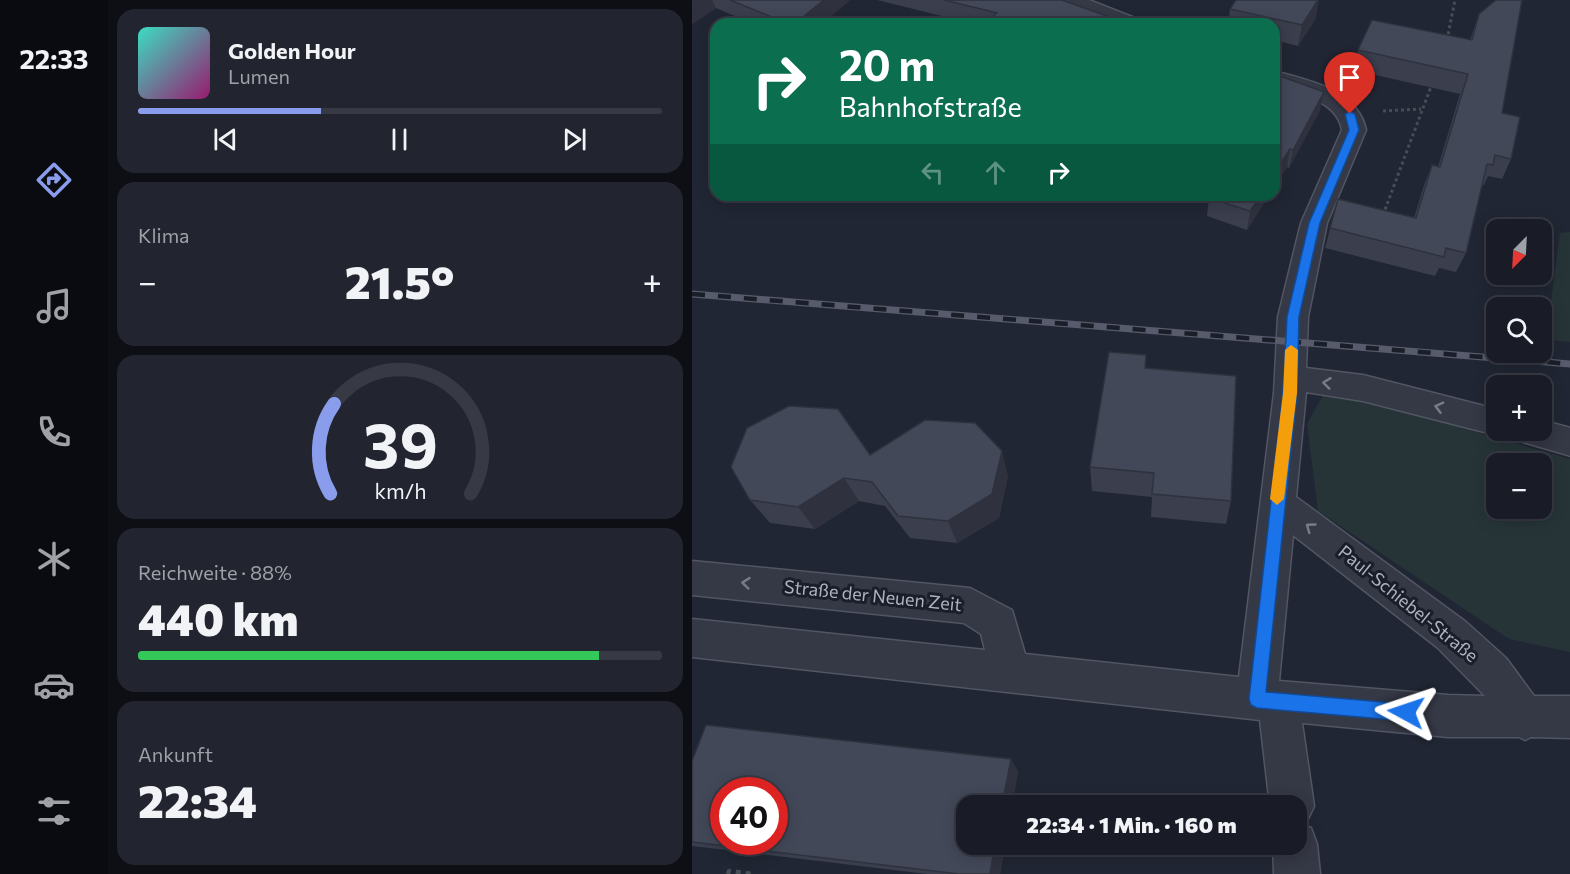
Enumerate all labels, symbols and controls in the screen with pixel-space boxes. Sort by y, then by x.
text: Golden Hour [228,37,356,64]
text: 20 m [839,38,935,90]
text: 22:33 [19,42,89,75]
icon: right [740,42,818,120]
pin [1324,52,1375,114]
icon: arrive [1333,61,1366,94]
text: Lumen [228,64,290,88]
text: Bahnhofstraße [839,90,1022,123]
icon: previous [209,123,242,156]
icon: pause [383,123,416,156]
icon: next [558,123,591,156]
icon: left [916,156,949,189]
icon: ahead [979,156,1012,189]
icon: right [1042,156,1075,189]
icon: directions [33,159,75,201]
north arrow [1486,219,1552,285]
map controls [1486,219,1552,519]
text: Klima [138,223,190,247]
text: 21.5° [345,253,455,308]
text: − [138,260,157,301]
text: + [643,260,662,301]
icon: music [33,285,75,327]
button: search [1486,297,1552,363]
button: + [1486,375,1552,441]
one-way arrow [1322,377,1332,390]
one-way arrow [1435,402,1445,415]
text: 39 [363,405,437,481]
icon: phone [33,411,75,453]
button: − [1486,453,1552,519]
text: km/h [374,477,426,503]
one-way arrow [1306,523,1317,534]
icon: climate [33,538,75,580]
street label: Paul-Schiebel-Straße [1334,540,1483,666]
text: Reichweite · 88% [138,560,292,584]
street label: Straße der Neuen Zeit [783,575,963,615]
one-way arrow [741,577,750,590]
text: 440 km [138,590,299,645]
icon: car [33,664,75,706]
position arrow [1374,680,1438,744]
text: Ankunft [138,742,213,766]
text: 22:34 [138,772,257,827]
speed limit sign: 40 [710,777,788,855]
icon: filters [33,790,75,832]
text: 22:34 · 1 Min. · 160 m [1026,811,1237,838]

